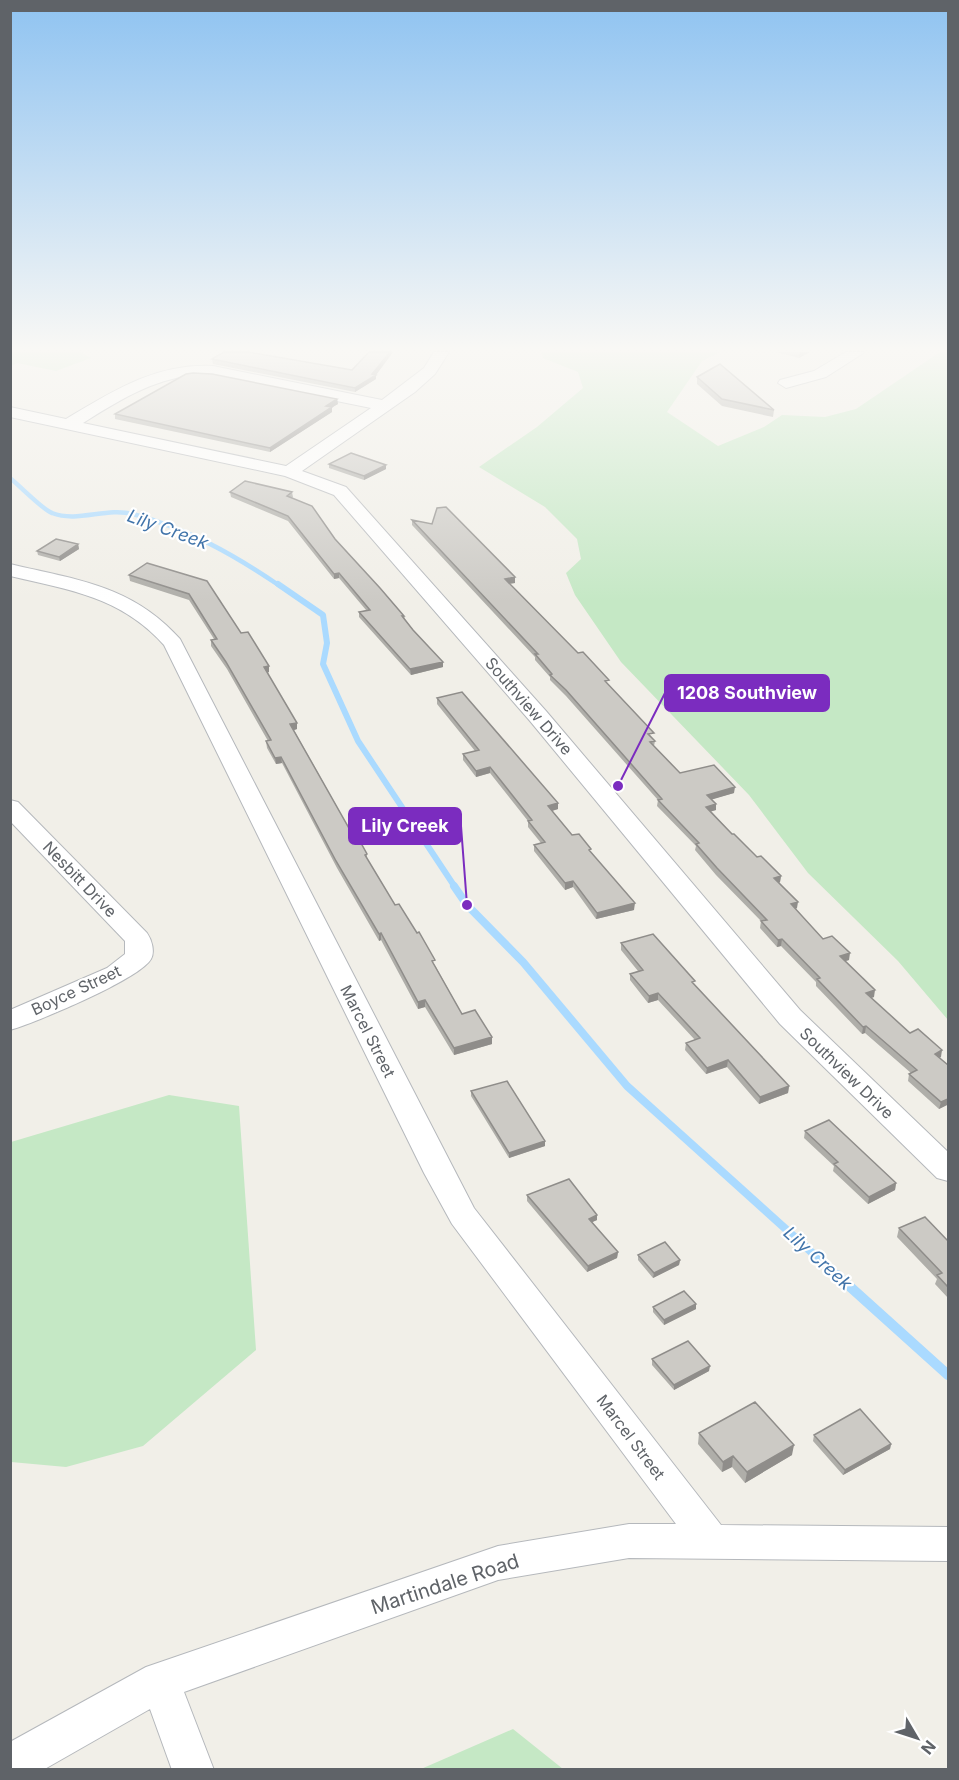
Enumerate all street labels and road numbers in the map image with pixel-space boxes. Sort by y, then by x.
street label: Southview Drive [481,653,577,759]
street label: Nesbitt Drive [39,837,121,921]
street label: Boyce Street [28,961,124,1019]
street label: Marcel Street [336,981,400,1081]
street label: Southview Drive [796,1023,898,1123]
street label: Marcel Street [593,1391,669,1483]
street label: Martindale Road [368,1549,522,1619]

